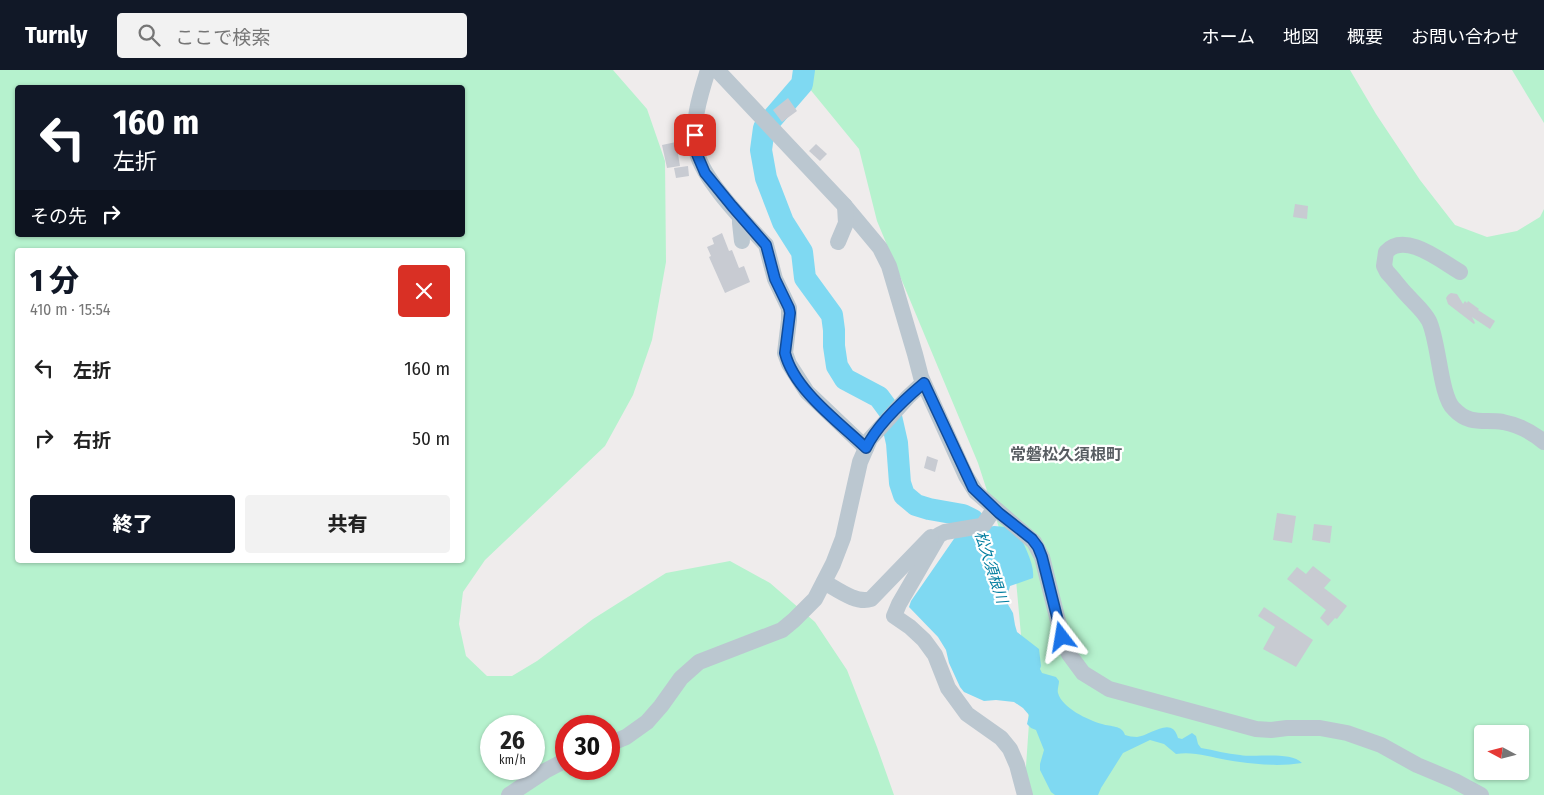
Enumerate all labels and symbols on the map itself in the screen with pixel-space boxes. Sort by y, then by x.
pin [674,114,716,156]
district label: 常磐松久須根町 [1010,445,1122,464]
water label: 松久須根川 [971,529,1012,607]
position arrow [1035,610,1087,662]
speed limit sign: 30 [555,715,620,780]
north arrow [1474,725,1529,780]

